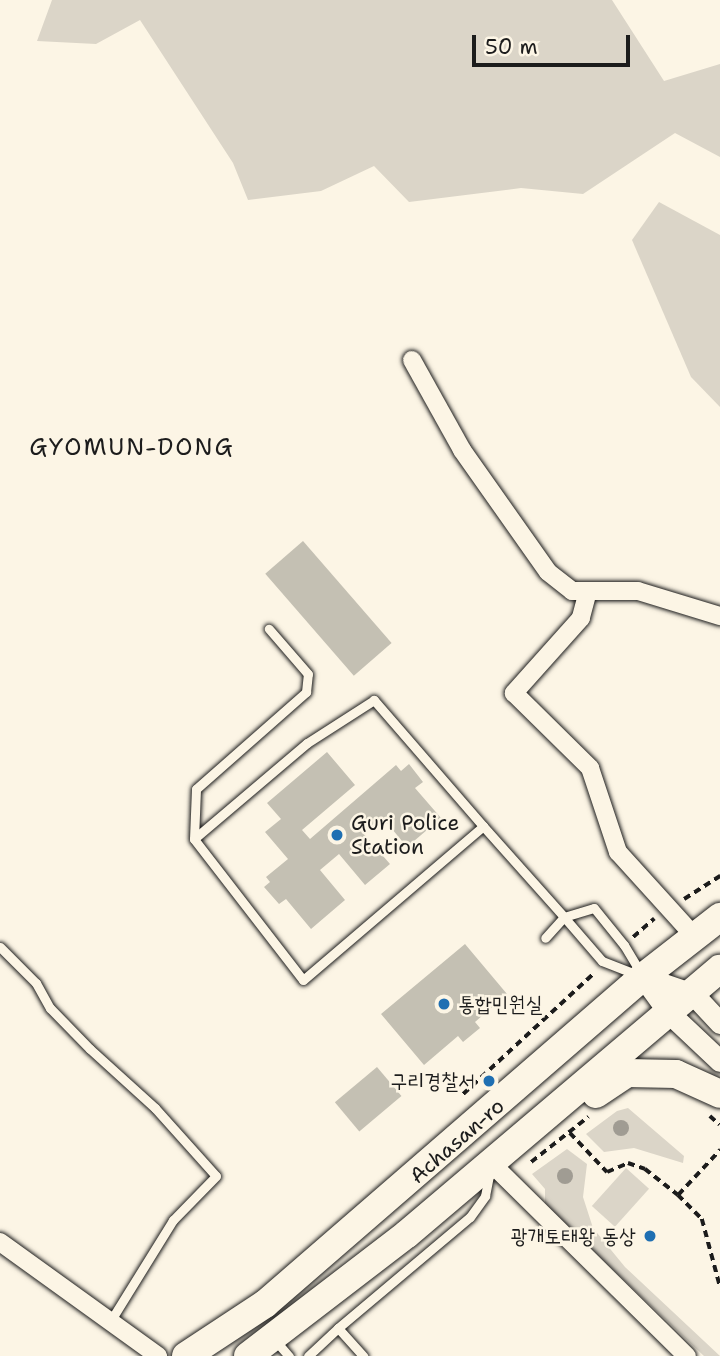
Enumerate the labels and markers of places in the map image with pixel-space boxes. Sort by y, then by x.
place label: Guri Police Station [351,810,459,860]
marker: Guri Police Station [329,827,345,843]
place label: 통합민원실 [458,991,542,1017]
marker: 통합민원실 [436,996,452,1012]
place label: 구리경찰서 [391,1068,475,1094]
marker: 구리경찰서 [481,1073,497,1089]
place label: 광개토태왕 동상 [511,1223,636,1249]
marker: 광개토태왕 동상 [642,1228,658,1244]

